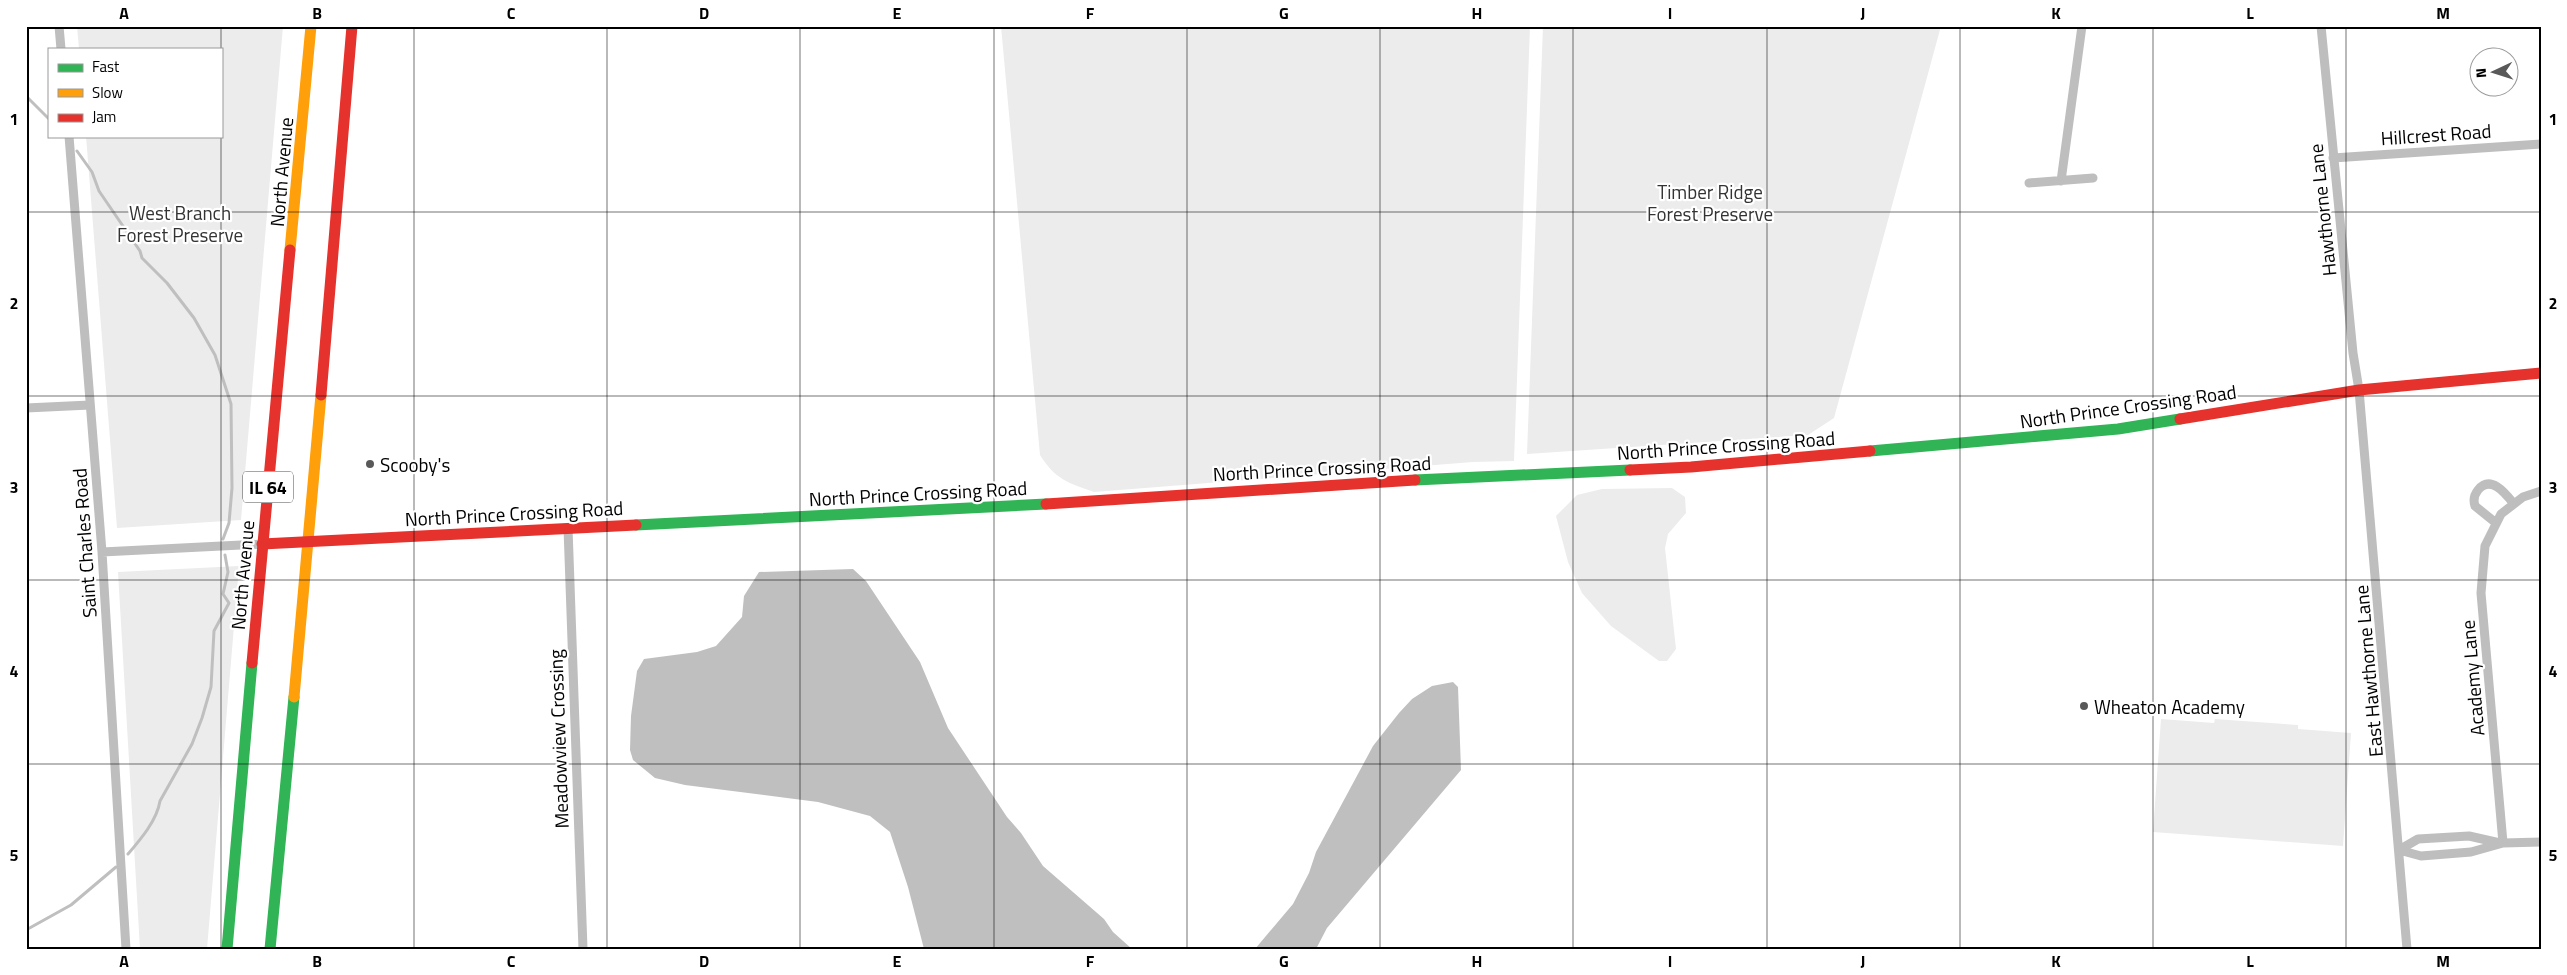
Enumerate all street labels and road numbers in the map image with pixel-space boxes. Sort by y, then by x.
street label: North Avenue [262,116,300,228]
street label: Hillcrest Road [2380,116,2492,152]
street label: Hawthorne Lane [2301,142,2343,278]
street label: North Prince Crossing Road [2018,376,2238,436]
street label: North Prince Crossing Road [1616,423,1836,467]
street label: North Prince Crossing Road [1212,448,1432,488]
street label: Saint Charles Road [64,467,104,619]
road number: IL 64 [243,472,293,502]
street label: North Prince Crossing Road [808,473,1028,513]
street label: North Prince Crossing Road [404,493,624,533]
street label: North Avenue [223,519,261,631]
street label: East Hawthorne Lane [2346,584,2390,758]
street label: Academy Lane [2452,619,2492,737]
street label: Meadowview Crossing [540,649,576,829]

